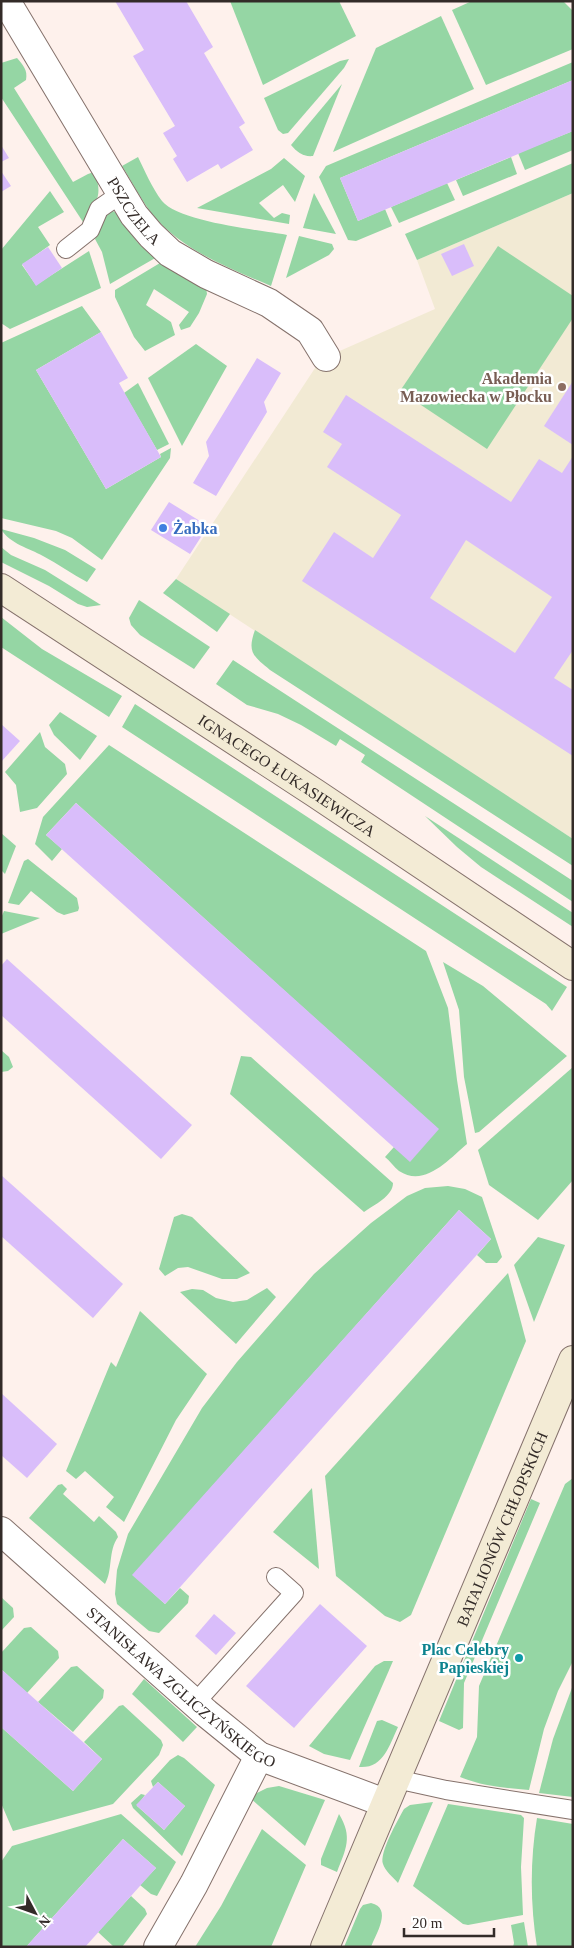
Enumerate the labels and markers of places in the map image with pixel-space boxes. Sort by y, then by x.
place label: Akademia Mazowiecka w Płocku [400,370,552,405]
marker: Akademia Mazowiecka w Płocku [556,381,568,393]
place label: Żabka [173,519,217,537]
marker: Żabka [157,522,169,534]
place label: Plac Celebry Papieskiej [421,1641,509,1677]
marker: Plac Celebry Papieskiej [513,1652,525,1664]

